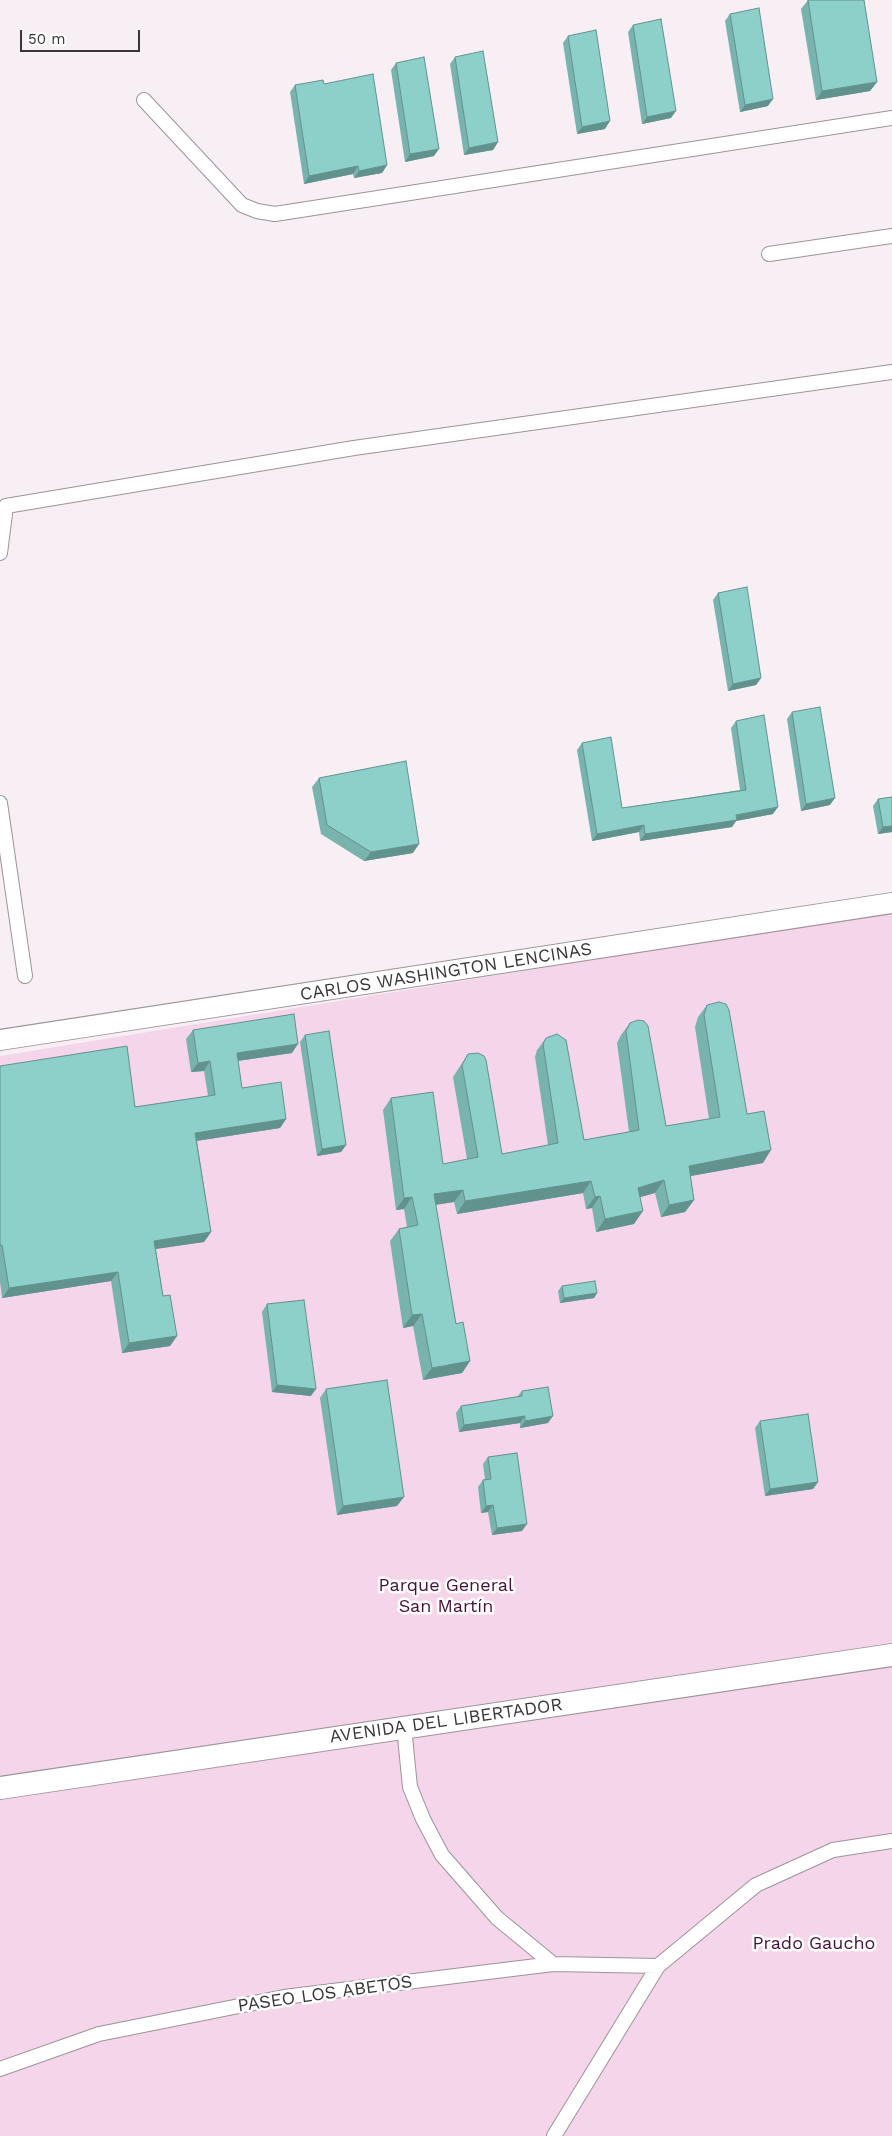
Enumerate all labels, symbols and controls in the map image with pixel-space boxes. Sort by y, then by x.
scale bar [22,20,142,52]
text: 50 m [28,30,65,48]
street label: CARLOS WASHINGTON LENCINAS [299,938,593,1006]
park label: Parque General San Martín [379,1575,513,1618]
street label: AVENIDA DEL LIBERTADOR [328,1694,564,1748]
park label: Prado Gaucho [753,1933,875,1955]
street label: PASEO LOS ABETOS [236,1971,414,2017]

